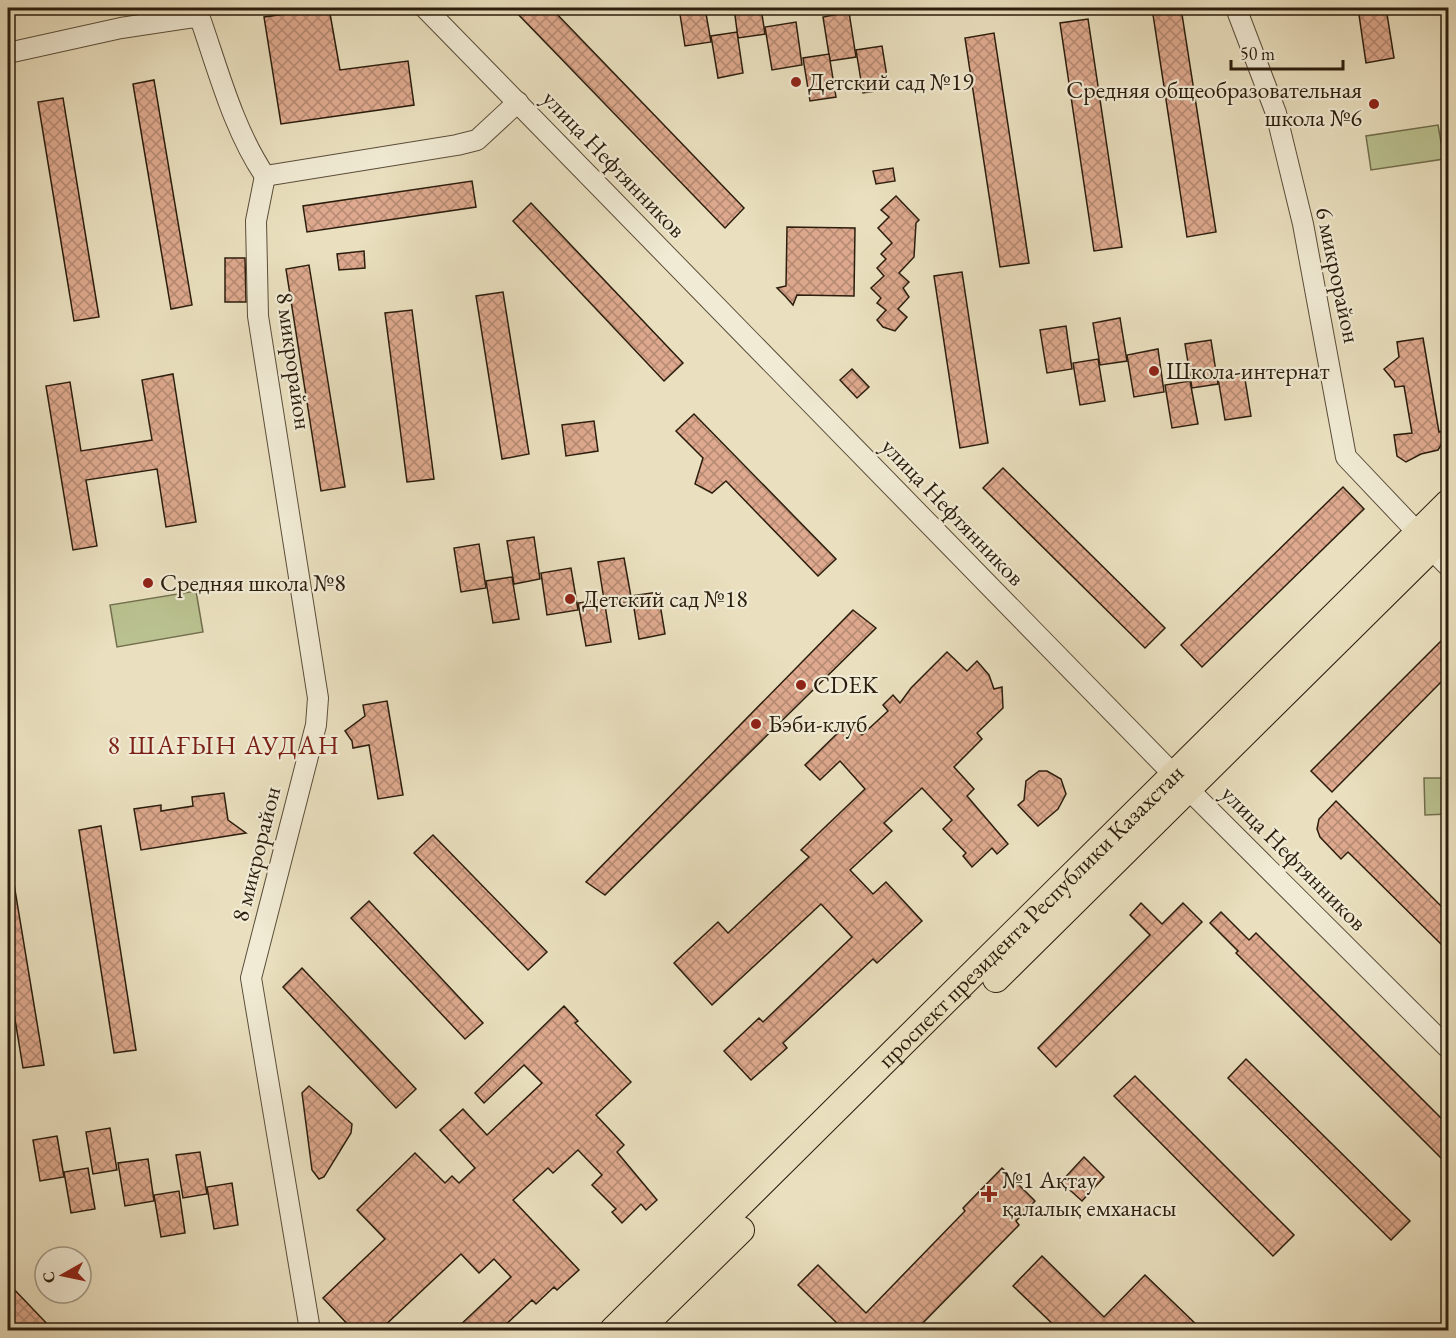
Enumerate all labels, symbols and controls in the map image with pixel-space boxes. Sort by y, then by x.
scale bar [1231,33,1344,71]
text: 50 m [1240,42,1275,65]
place label: Детский сад №19 [808,66,974,97]
place label: Средняя общеобразовательная школа №6 [1066,74,1362,133]
marker: Детский сад №19 [789,75,803,89]
street label: улица Нефтянников [536,83,693,244]
marker: Средняя общеобразовательная школа №6 [1367,97,1381,111]
street label: 6 микрорайон [1309,204,1368,346]
street label: 8 микрорайон [270,290,319,432]
place label: Школа-интернат [1166,355,1330,386]
marker: Школа-интернат [1147,364,1161,378]
street label: улица Нефтянников [875,431,1032,592]
place label: Средняя школа №8 [160,567,346,598]
marker: Средняя школа №8 [141,576,155,590]
place label: Детский сад №18 [582,583,748,614]
marker: Детский сад №18 [563,592,577,606]
place label: CDEK [813,669,879,700]
marker: CDEK [794,678,808,692]
place label: Бэби-клуб [768,708,867,739]
marker: Бэби-клуб [749,717,763,731]
district label: 8 ШАҒЫН АУДАН [108,728,340,762]
street label: проспект президента Республики Казахстан [871,757,1190,1074]
street label: улица Нефтянников [1215,778,1374,937]
street label: 8 микрорайон [224,783,287,925]
place label: №1 Ақтау қалалық емханасы [1002,1164,1177,1223]
marker: №1 Ақтау қалалық емханасы [980,1185,998,1203]
north arrow [33,1245,93,1305]
text: С [37,1270,60,1285]

